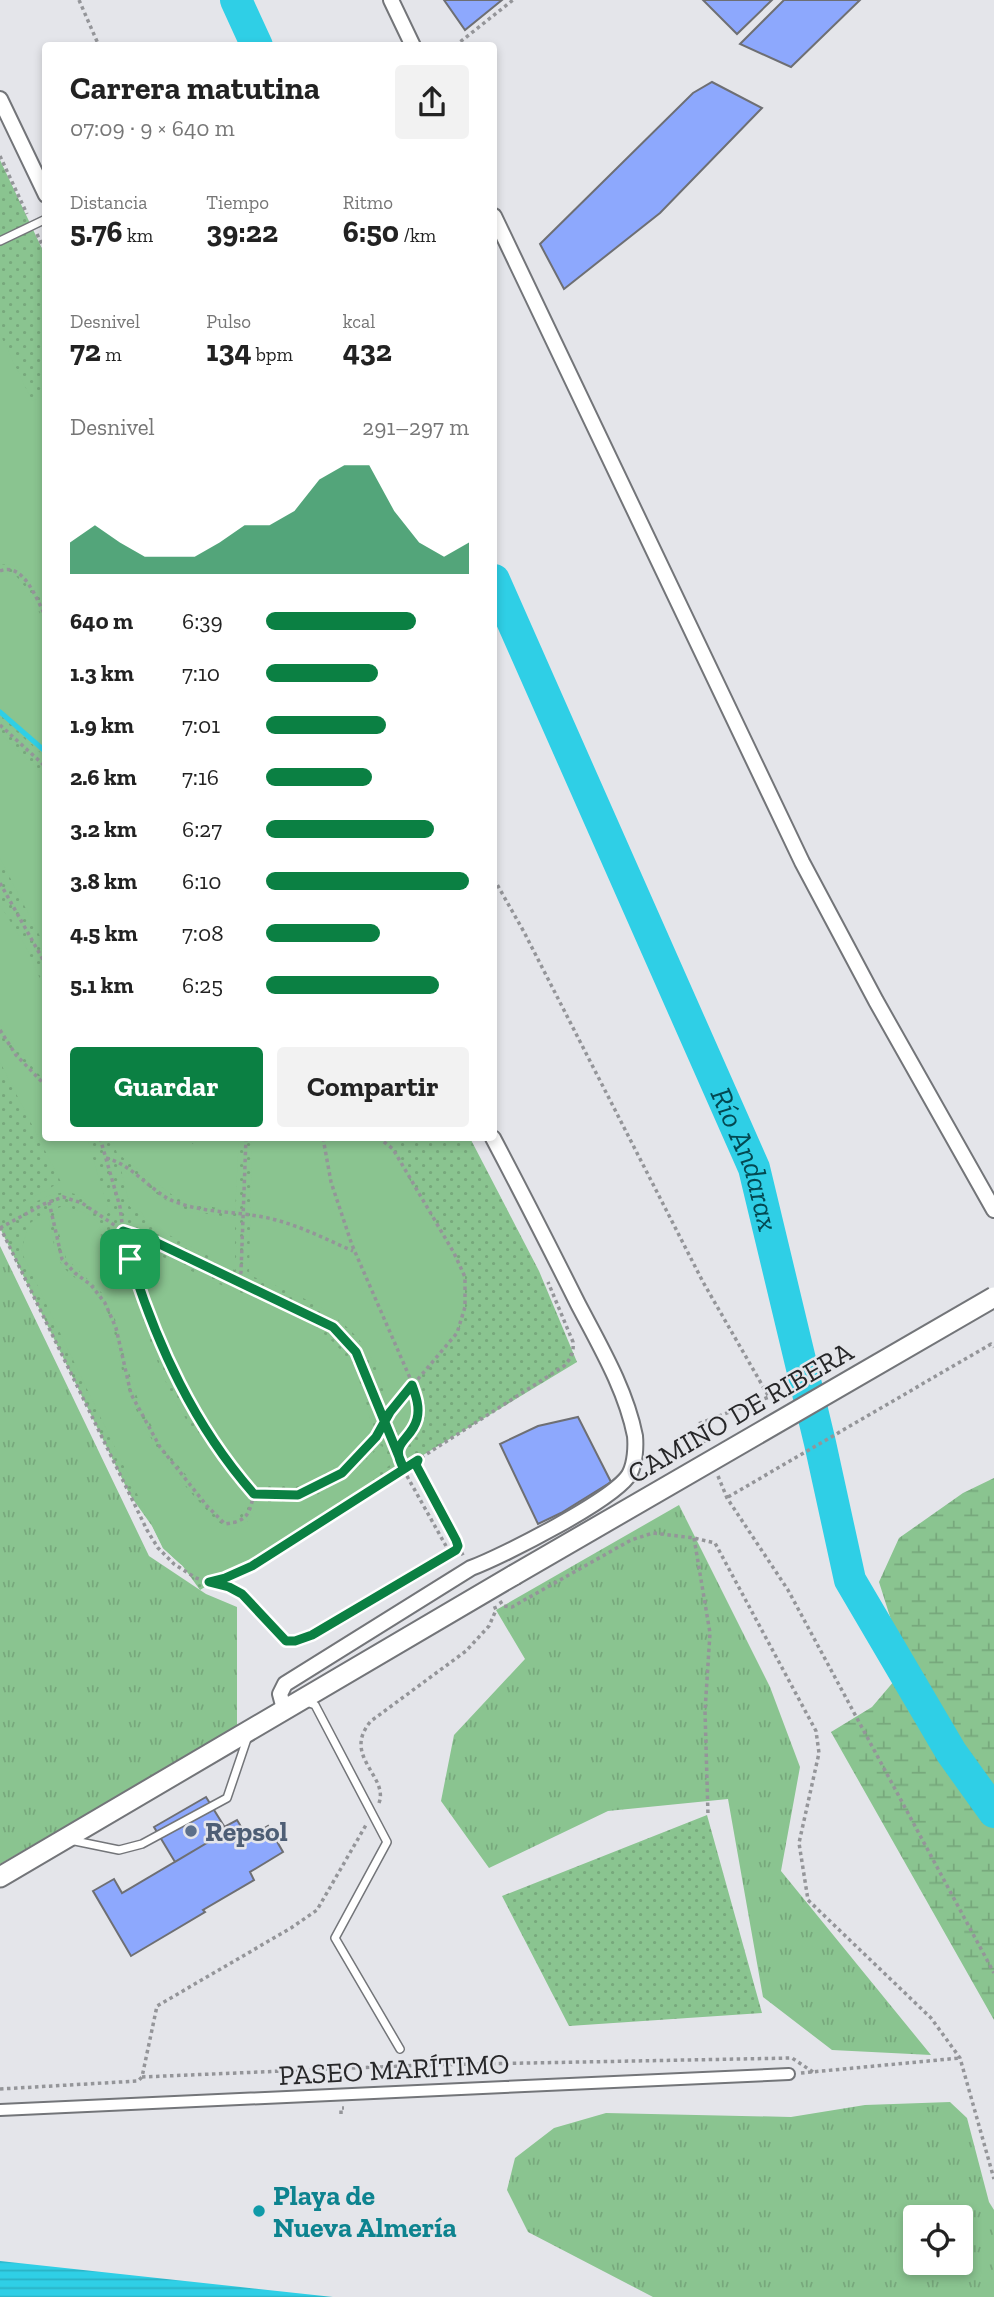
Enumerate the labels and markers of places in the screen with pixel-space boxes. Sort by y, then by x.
pin [100,1229,160,1289]
place label: Repsol [205,1815,288,1848]
marker: Repsol [183,1823,199,1839]
place label: Playa de Nueva Almería [273,2179,457,2244]
marker: Playa de Nueva Almería [251,2203,267,2219]

